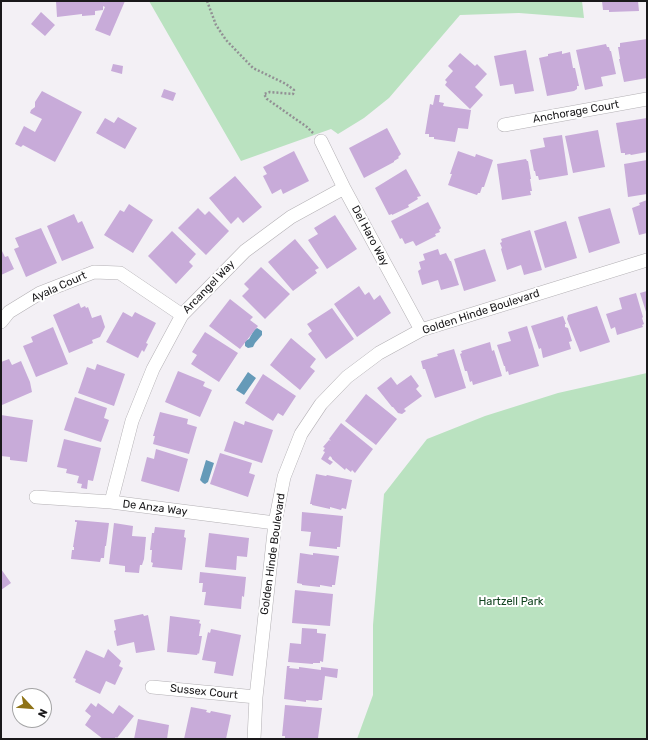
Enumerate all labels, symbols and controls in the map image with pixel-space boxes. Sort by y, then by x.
street label: Anchorage Court [532,98,620,126]
street label: Del Haro Way [349,203,391,269]
street label: Arcangel Way [180,258,238,316]
street label: Ayala Court [29,269,89,305]
street label: Golden Hinde Boulevard [421,287,541,337]
street label: Golden Hinde Boulevard [258,492,288,616]
street label: De Anza Way [122,497,188,519]
park label: Hartzell Park [478,595,544,609]
street label: Sussex Court [169,682,239,702]
north arrow [12,688,52,728]
text: N [35,707,50,719]

